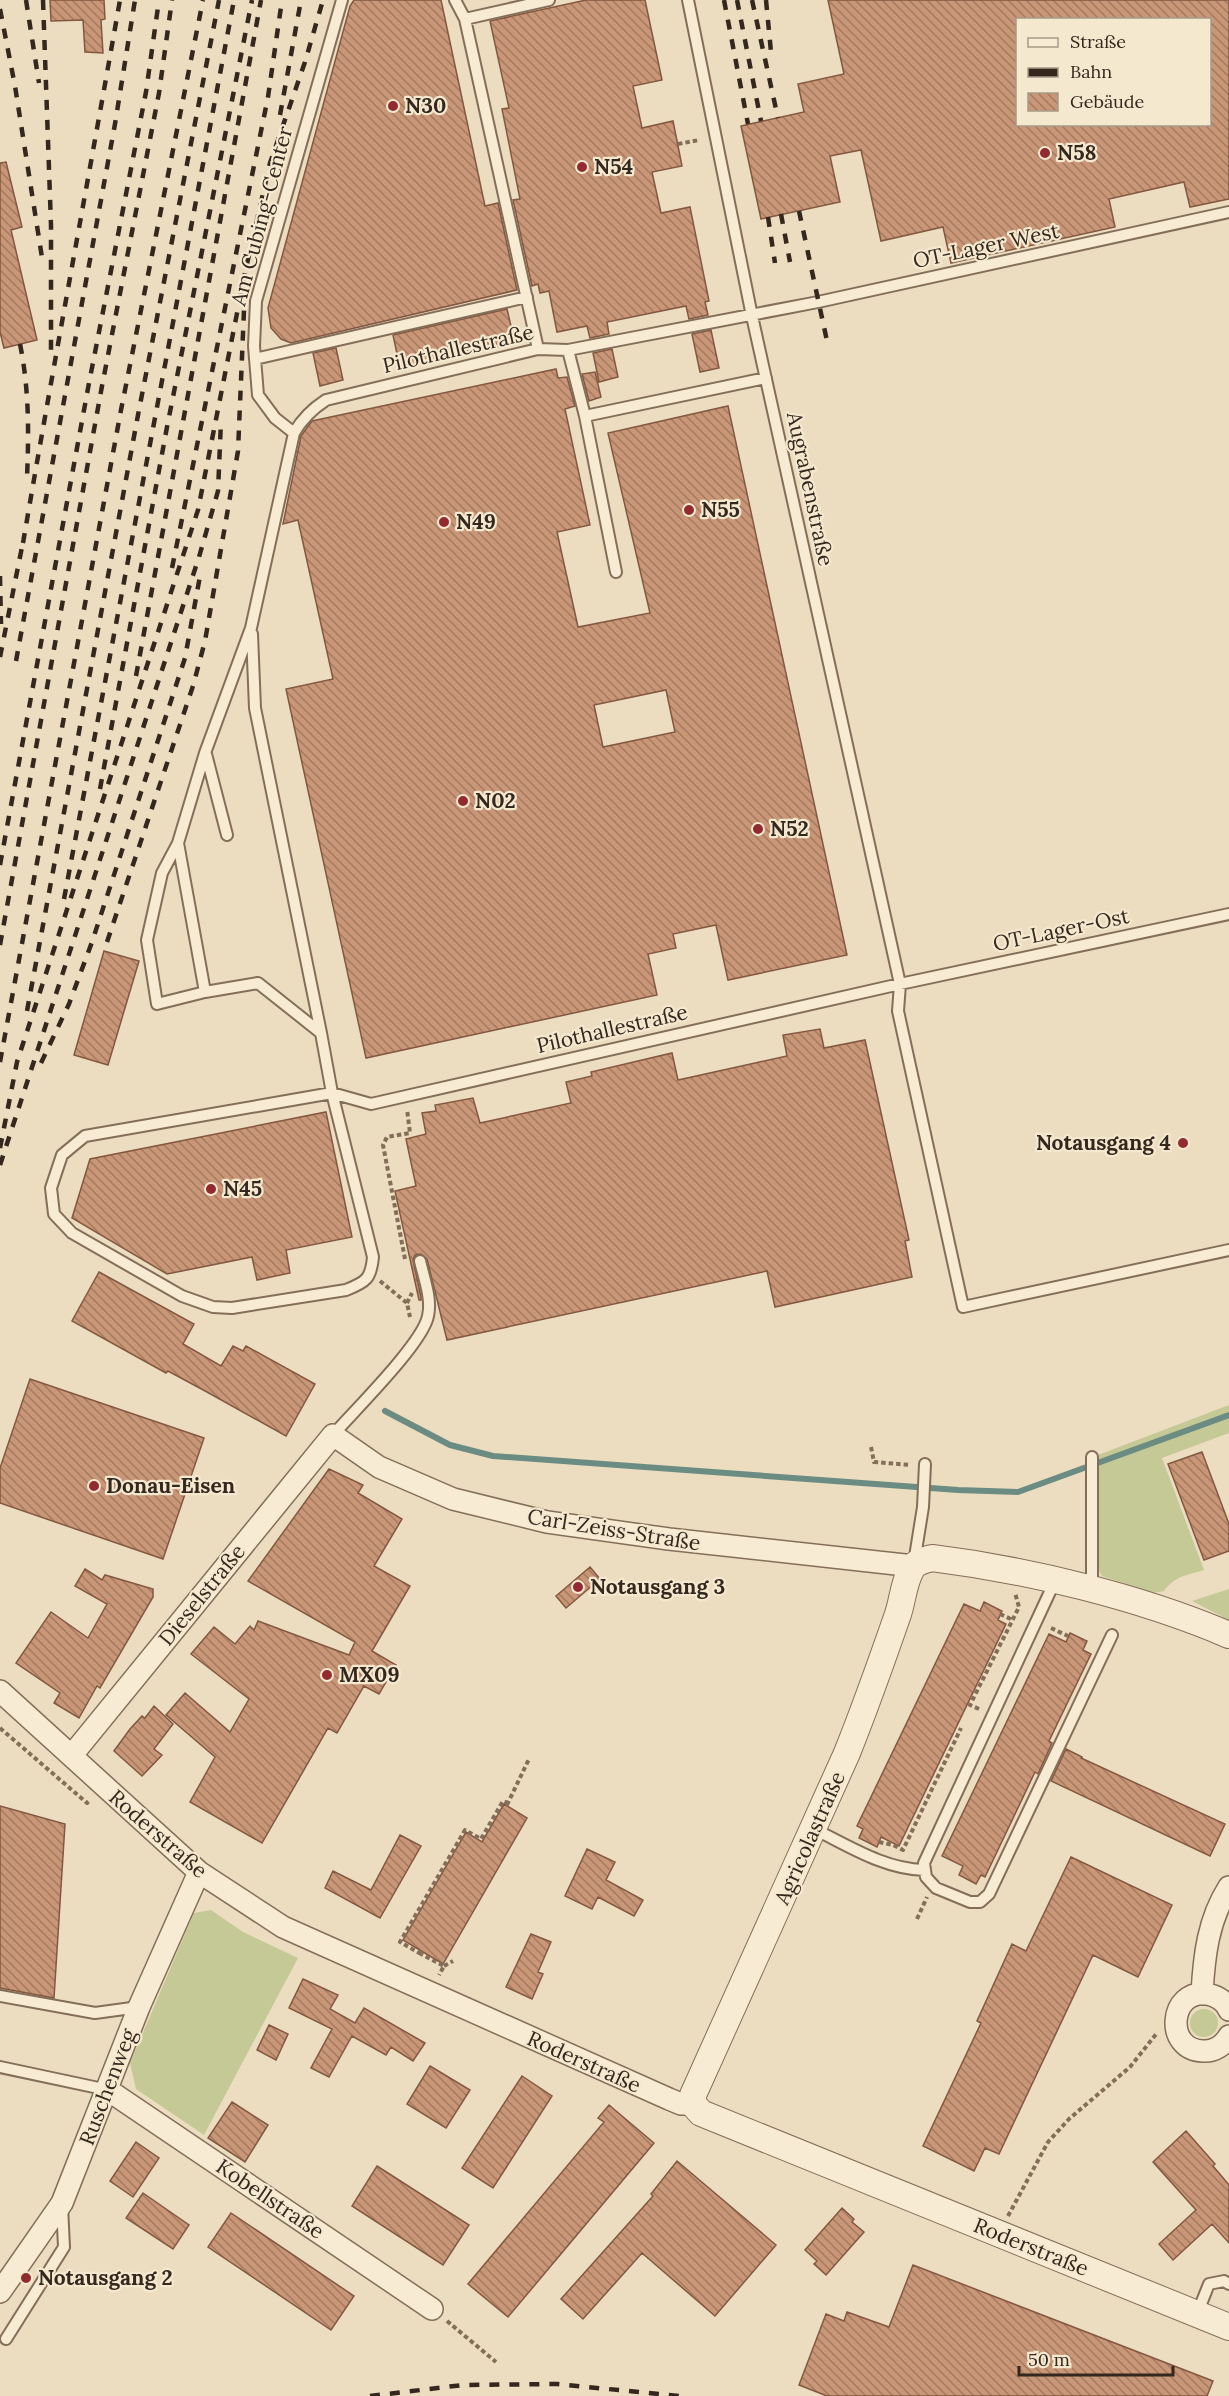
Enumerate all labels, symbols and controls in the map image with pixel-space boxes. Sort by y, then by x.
legend [1016,18,1211,126]
text: Straße [1070,30,1126,53]
text: Bahn [1070,60,1112,83]
text: Gebäude [1070,90,1145,113]
place label: N30 [405,92,446,119]
marker: N30 [386,99,400,113]
street label: Am Cubing-Center [224,123,298,310]
place label: N58 [1057,139,1097,166]
marker: N58 [1038,146,1052,160]
place label: N54 [594,153,633,180]
marker: N54 [575,160,589,174]
street label: OT-Lager West [910,217,1062,274]
street label: Pilothallestraße [380,318,536,379]
street label: Augrabenstraße [781,408,840,568]
place label: N55 [701,496,740,523]
marker: N55 [682,503,696,517]
place label: N49 [456,508,496,535]
marker: N49 [437,515,451,529]
place label: N02 [475,787,516,814]
marker: N02 [456,794,470,808]
place label: N52 [770,815,809,842]
marker: N52 [751,822,765,836]
street label: OT-Lager-Ost [990,902,1132,957]
street label: Pilothallestraße [534,998,690,1059]
place label: Notausgang 4 [1036,1129,1171,1156]
marker: Notausgang 4 [1176,1136,1190,1150]
place label: N45 [223,1175,262,1202]
marker: N45 [204,1182,218,1196]
place label: Donau-Eisen [106,1472,235,1499]
marker: Donau-Eisen [87,1479,101,1493]
street label: Carl-Zeiss-Straße [526,1503,702,1557]
street label: Dieselstraße [152,1538,251,1651]
place label: Notausgang 3 [590,1573,725,1600]
marker: Notausgang 3 [571,1580,585,1594]
place label: MX09 [339,1661,400,1688]
marker: MX09 [320,1668,334,1682]
street label: Agricolastraße [768,1767,851,1910]
street label: Roderstraße [104,1784,213,1884]
street label: Ruschenweg [73,2024,142,2149]
street label: Roderstraße [523,2024,645,2099]
street label: Kobellstraße [211,2153,330,2245]
street label: Roderstraße [970,2211,1093,2282]
place label: Notausgang 2 [38,2264,173,2291]
marker: Notausgang 2 [19,2271,33,2285]
scale bar [1019,2339,1174,2377]
text: 50 m [1028,2348,1070,2371]

